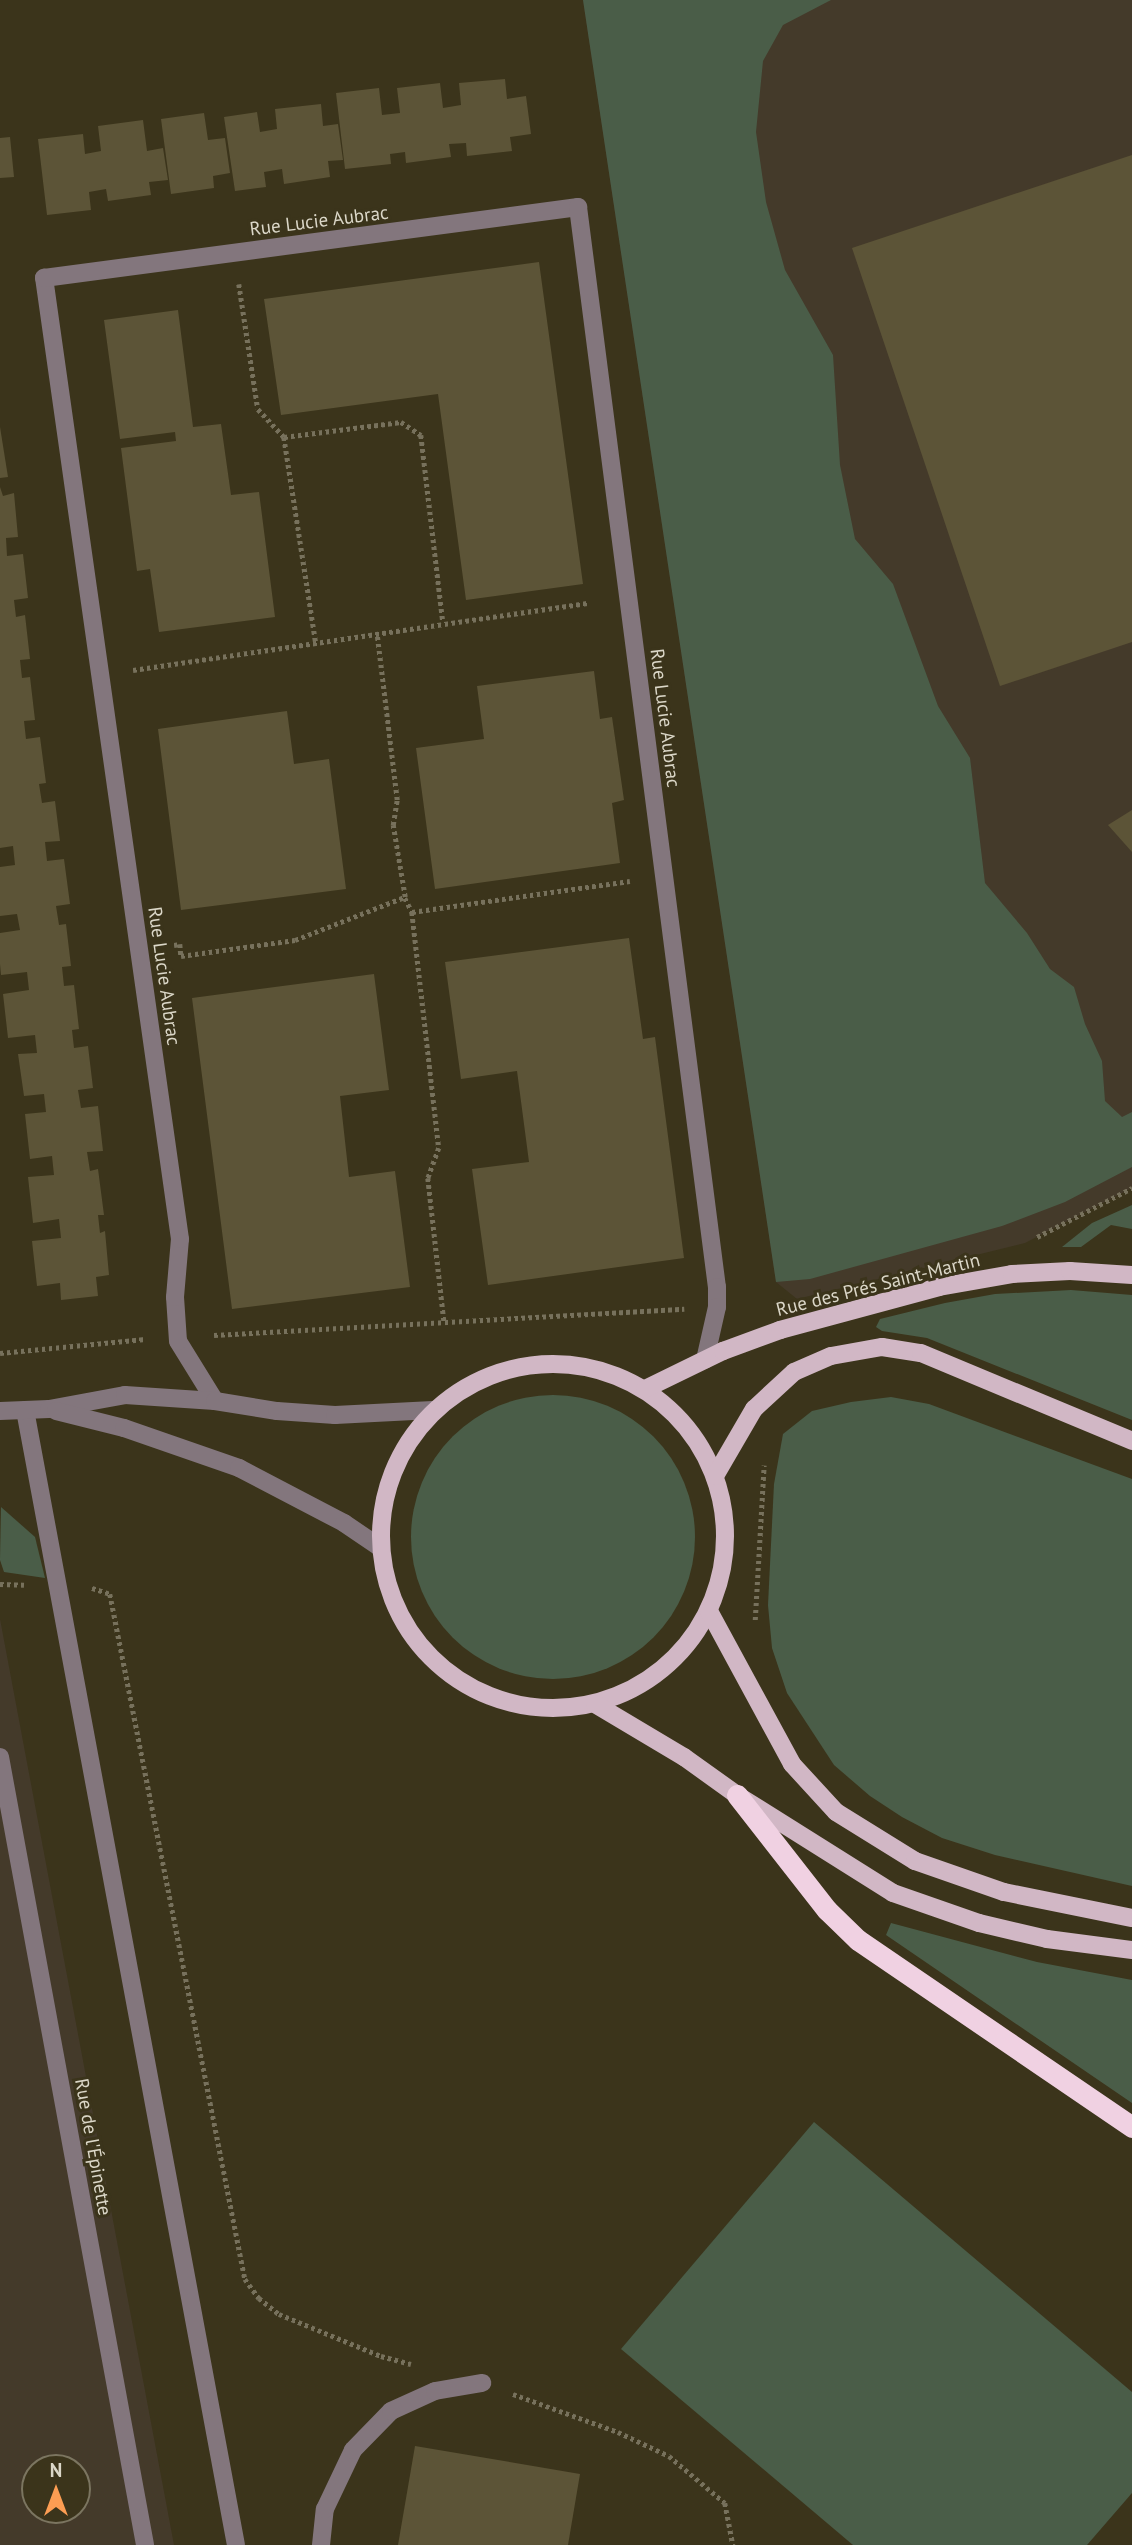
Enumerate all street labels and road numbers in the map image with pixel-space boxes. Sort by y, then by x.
street label: Rue Lucie Aubrac [248,201,390,241]
street label: Rue Lucie Aubrac [645,647,685,789]
street label: Rue Lucie Aubrac [143,905,185,1047]
street label: Rue des Prés Saint-Martin [774,1249,982,1321]
street label: Rue de l'Épinette [70,2077,116,2217]

